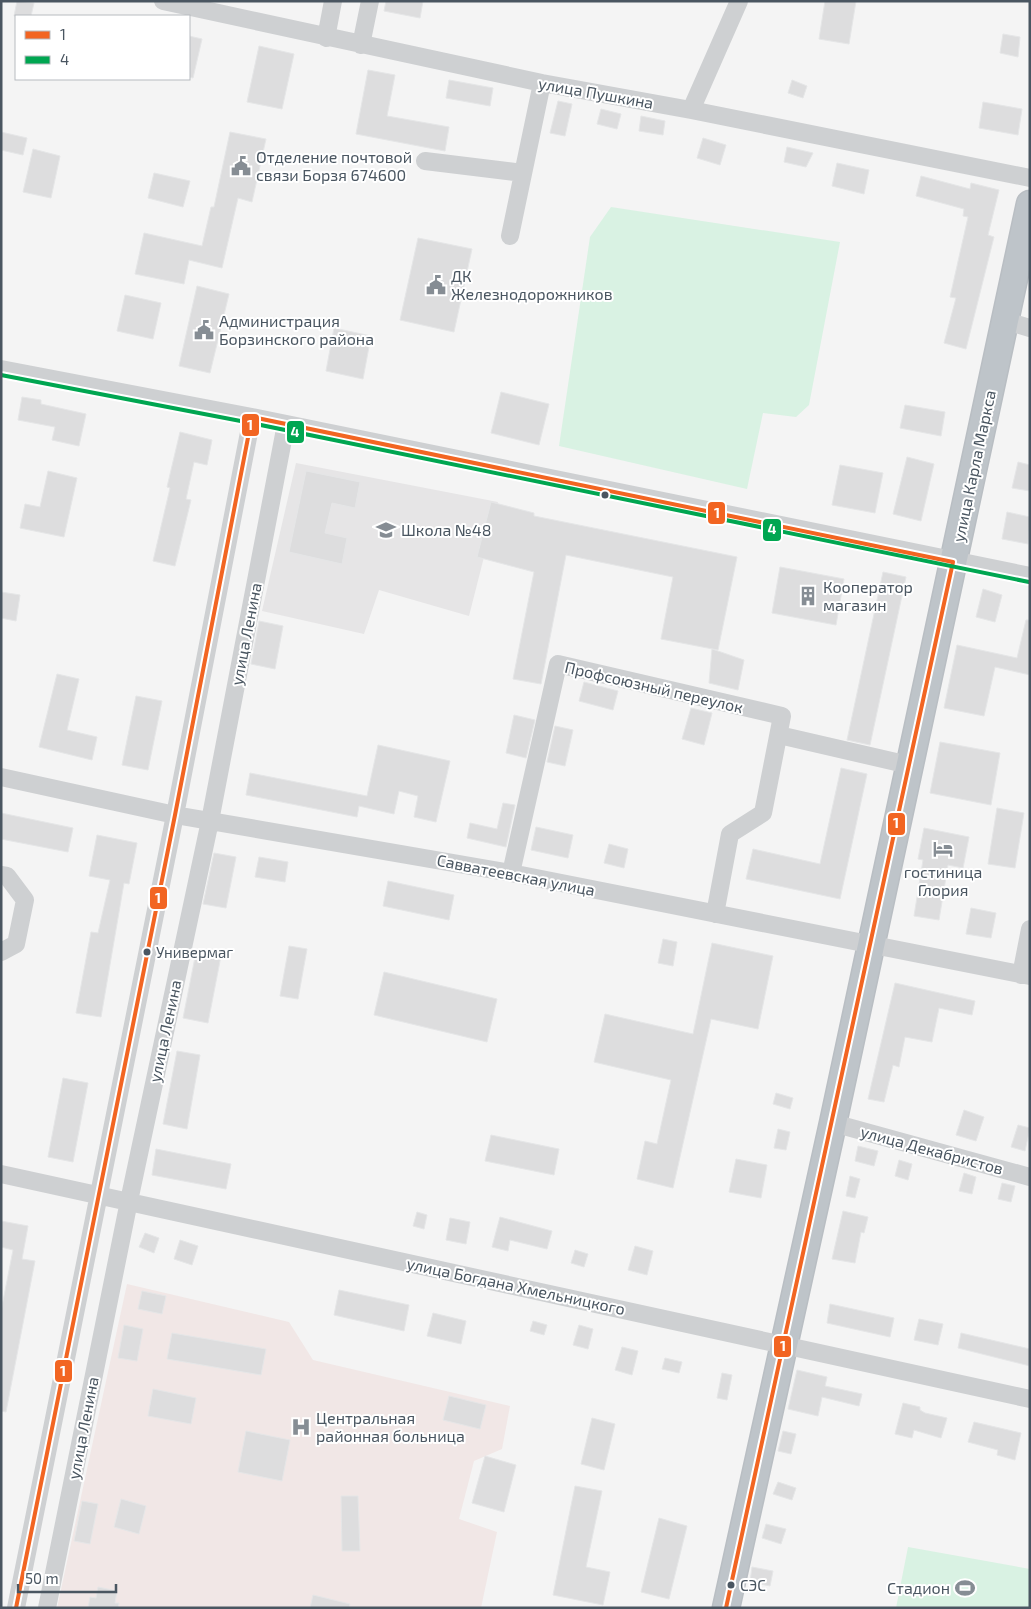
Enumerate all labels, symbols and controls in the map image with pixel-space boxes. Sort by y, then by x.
legend [15,15,190,80]
text: 1 [60,25,66,43]
text: 4 [60,50,69,68]
street label: улица Пушкина [537,73,655,113]
place label: Отделение почтовой связи Борзя 674600 [256,147,412,184]
public building icon: Отделение почтовой связи Борзя 674600 [230,155,252,177]
place label: ДК Железнодорожников [451,266,613,303]
public building icon: ДК Железнодорожников [425,274,447,296]
place label: Администрация Борзинского района [219,311,374,348]
public building icon: Администрация Борзинского района [193,319,215,341]
street label: улица Карла Маркса [948,388,1000,544]
line badge: 1 [241,413,260,437]
text: 1 [247,416,253,433]
line badge: 4 [286,420,305,444]
text: 4 [291,423,300,440]
unlabelled marker [600,490,610,500]
line badge: 1 [707,501,726,525]
text: 1 [714,504,720,521]
line badge: 4 [762,518,782,542]
school or university icon: Школа №48 [375,519,397,541]
place label: Школа №48 [401,520,491,539]
text: 4 [768,520,777,537]
place label: Кооператор магазин [823,577,913,614]
street label: улица Ленина [226,581,266,687]
building icon: Кооператор магазин [797,585,819,607]
street label: Профсоюзный переулок [563,657,746,717]
line badge: 1 [887,812,906,836]
text: 1 [893,814,899,831]
hotel icon: гостиница Глория [932,838,954,860]
street label: Савватеевская улица [435,850,597,900]
place label: гостиница Глория [904,862,982,899]
line badge: 1 [149,886,168,910]
text: 1 [155,889,161,906]
place label: Универмаг [156,943,233,961]
marker: Универмаг [142,947,152,957]
street label: улица Ленина [144,978,186,1084]
street label: улица Декабристов [858,1121,1006,1179]
street label: улица Богдана Хмельницкого [405,1253,627,1319]
line badge: 1 [773,1335,792,1358]
text: 1 [780,1337,786,1354]
line badge: 1 [54,1359,73,1383]
text: 1 [60,1362,66,1379]
street label: улица Ленина [63,1375,103,1481]
place label: Центральная районная больница [316,1408,465,1445]
hospital icon: Центральная районная больница [290,1416,312,1438]
scale bar [18,1562,115,1594]
text: 50 m [25,1569,59,1587]
place label: СЭС [740,1576,766,1594]
sports icon: Стадион [954,1577,976,1599]
place label: Стадион [887,1578,950,1597]
marker: СЭС [726,1580,736,1590]

